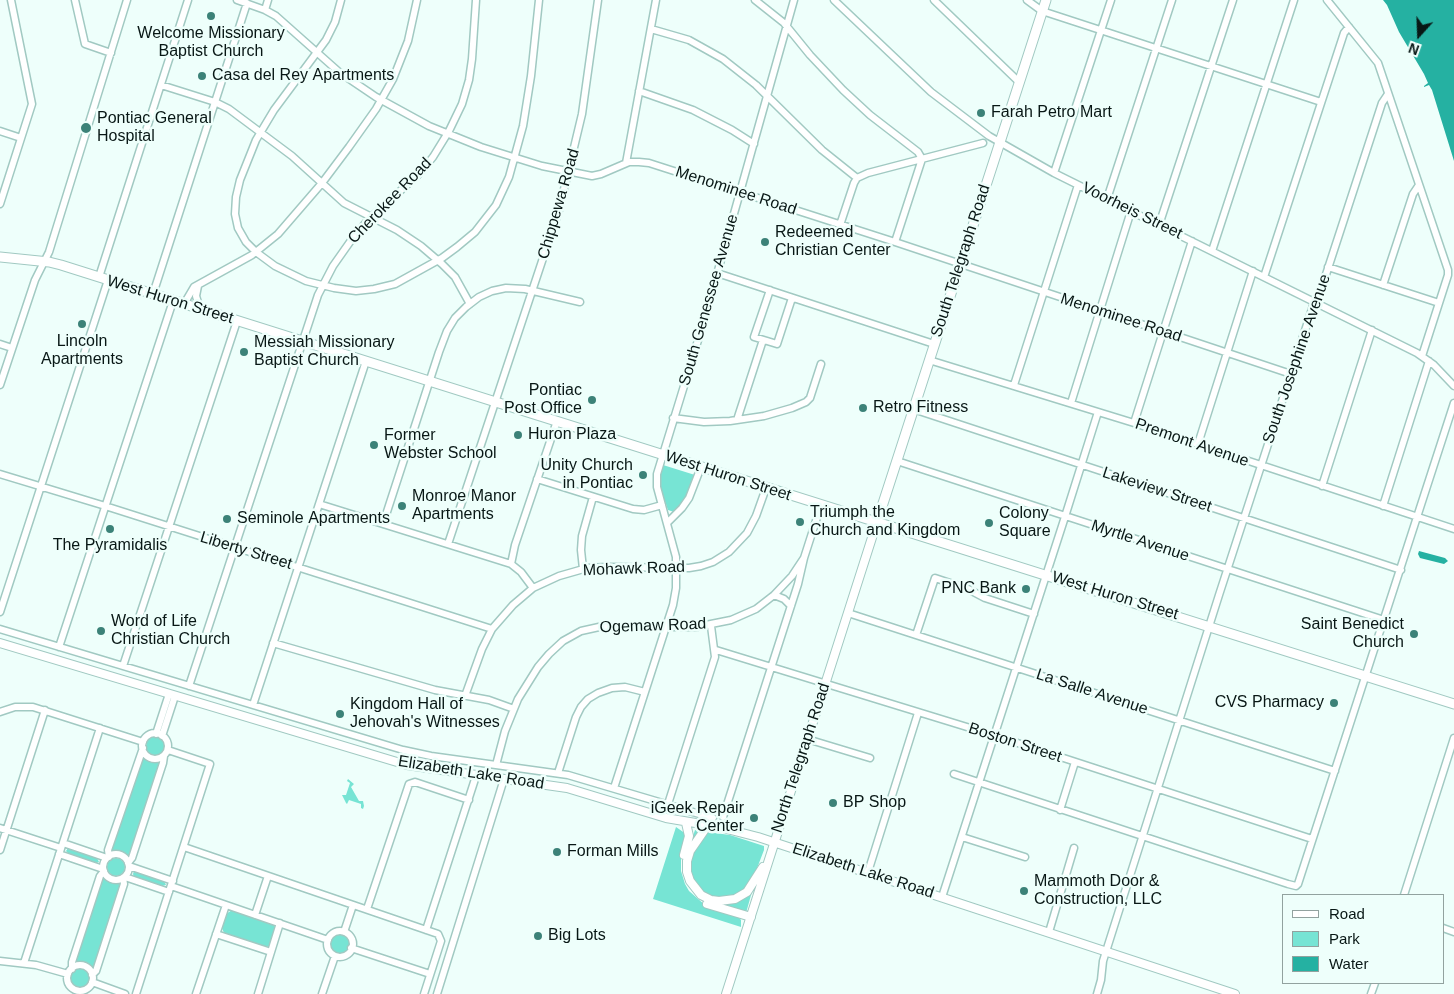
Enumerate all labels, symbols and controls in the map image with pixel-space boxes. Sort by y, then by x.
marker: Welcome Missionary Baptist Church [205,10,217,22]
north arrow [1394,10,1444,60]
place label: Welcome Missionary Baptist Church [137,24,285,62]
text: N [1406,40,1421,58]
place label: Casa del Rey Apartments [212,66,394,86]
marker: Casa del Rey Apartments [196,70,208,82]
place label: Farah Petro Mart [991,103,1112,123]
marker: Farah Petro Mart [975,107,987,119]
place label: Pontiac General Hospital [97,109,212,147]
marker: Pontiac General Hospital [79,121,93,135]
street label: Chippewa Road [534,147,584,261]
street label: Cherokee Road [344,154,436,248]
street label: Menominee Road [673,162,799,220]
street label: Voorheis Street [1079,178,1185,244]
street label: South Telegraph Road [927,182,995,340]
street label: South Genessee Avenue [675,212,743,388]
place label: Redeemed Christian Center [775,223,891,261]
marker: Redeemed Christian Center [759,236,771,248]
street label: West Huron Street [104,272,236,328]
street label: South Josephine Avenue [1259,272,1335,446]
street label: Menominee Road [1058,289,1184,347]
marker: Lincoln Apartments [76,318,88,330]
place label: Lincoln Apartments [41,332,123,370]
place label: Messiah Missionary Baptist Church [254,333,394,371]
marker: Messiah Missionary Baptist Church [238,346,250,358]
place label: Pontiac Post Office [504,381,582,419]
marker: Pontiac Post Office [586,394,598,406]
place label: Retro Fitness [873,398,968,418]
marker: Retro Fitness [857,402,869,414]
street label: Premont Avenue [1133,415,1251,471]
place label: Huron Plaza [528,425,616,445]
place label: Former Webster School [384,426,497,464]
marker: Huron Plaza [512,429,524,441]
marker: Former Webster School [368,439,380,451]
street label: West Huron Street [663,447,793,505]
place label: Unity Church in Pontiac [541,456,633,494]
street label: Lakeview Street [1100,463,1214,517]
marker: Unity Church in Pontiac [637,469,649,481]
place label: Monroe Manor Apartments [412,487,516,525]
marker: Monroe Manor Apartments [396,500,408,512]
place label: Triumph the Church and Kingdom [810,503,960,541]
place label: Colony Square [999,504,1051,542]
place label: Seminole Apartments [237,509,390,529]
marker: Seminole Apartments [221,513,233,525]
marker: Triumph the Church and Kingdom [794,516,806,528]
street label: Myrtle Avenue [1089,516,1191,566]
marker: Colony Square [983,517,995,529]
marker: The Pyramidalis [104,523,116,535]
street label: Liberty Street [198,528,294,574]
place label: The Pyramidalis [53,536,167,556]
street label: Mohawk Road [583,558,685,580]
street label: West Huron Street [1049,568,1181,624]
place label: PNC Bank [941,579,1016,599]
marker: PNC Bank [1020,583,1032,595]
place label: Word of Life Christian Church [111,612,230,650]
street label: Ogemaw Road [599,615,707,637]
place label: Saint Benedict Church [1301,615,1404,653]
marker: Word of Life Christian Church [95,625,107,637]
marker: Saint Benedict Church [1408,628,1420,640]
street label: La Salle Avenue [1034,665,1150,719]
street label: North Telegraph Road [768,681,834,835]
place label: CVS Pharmacy [1215,693,1324,713]
place label: Kingdom Hall of Jehovah's Witnesses [350,695,500,733]
marker: CVS Pharmacy [1328,697,1340,709]
marker: Kingdom Hall of Jehovah's Witnesses [334,708,346,720]
street label: Boston Street [966,719,1064,767]
street label: Elizabeth Lake Road [397,752,545,794]
place label: BP Shop [843,793,906,813]
marker: BP Shop [827,797,839,809]
place label: iGeek Repair Center [651,799,744,837]
marker: iGeek Repair Center [748,812,760,824]
street label: Elizabeth Lake Road [790,839,936,903]
place label: Forman Mills [567,842,659,862]
marker: Forman Mills [551,846,563,858]
place label: Mammoth Door & Construction, LLC [1034,872,1162,910]
marker: Mammoth Door & Construction, LLC [1018,885,1030,897]
legend [1282,894,1444,984]
text: Road [1329,905,1365,922]
place label: Big Lots [548,926,606,946]
marker: Big Lots [532,930,544,942]
text: Park [1329,930,1360,947]
text: Water [1329,955,1368,972]

